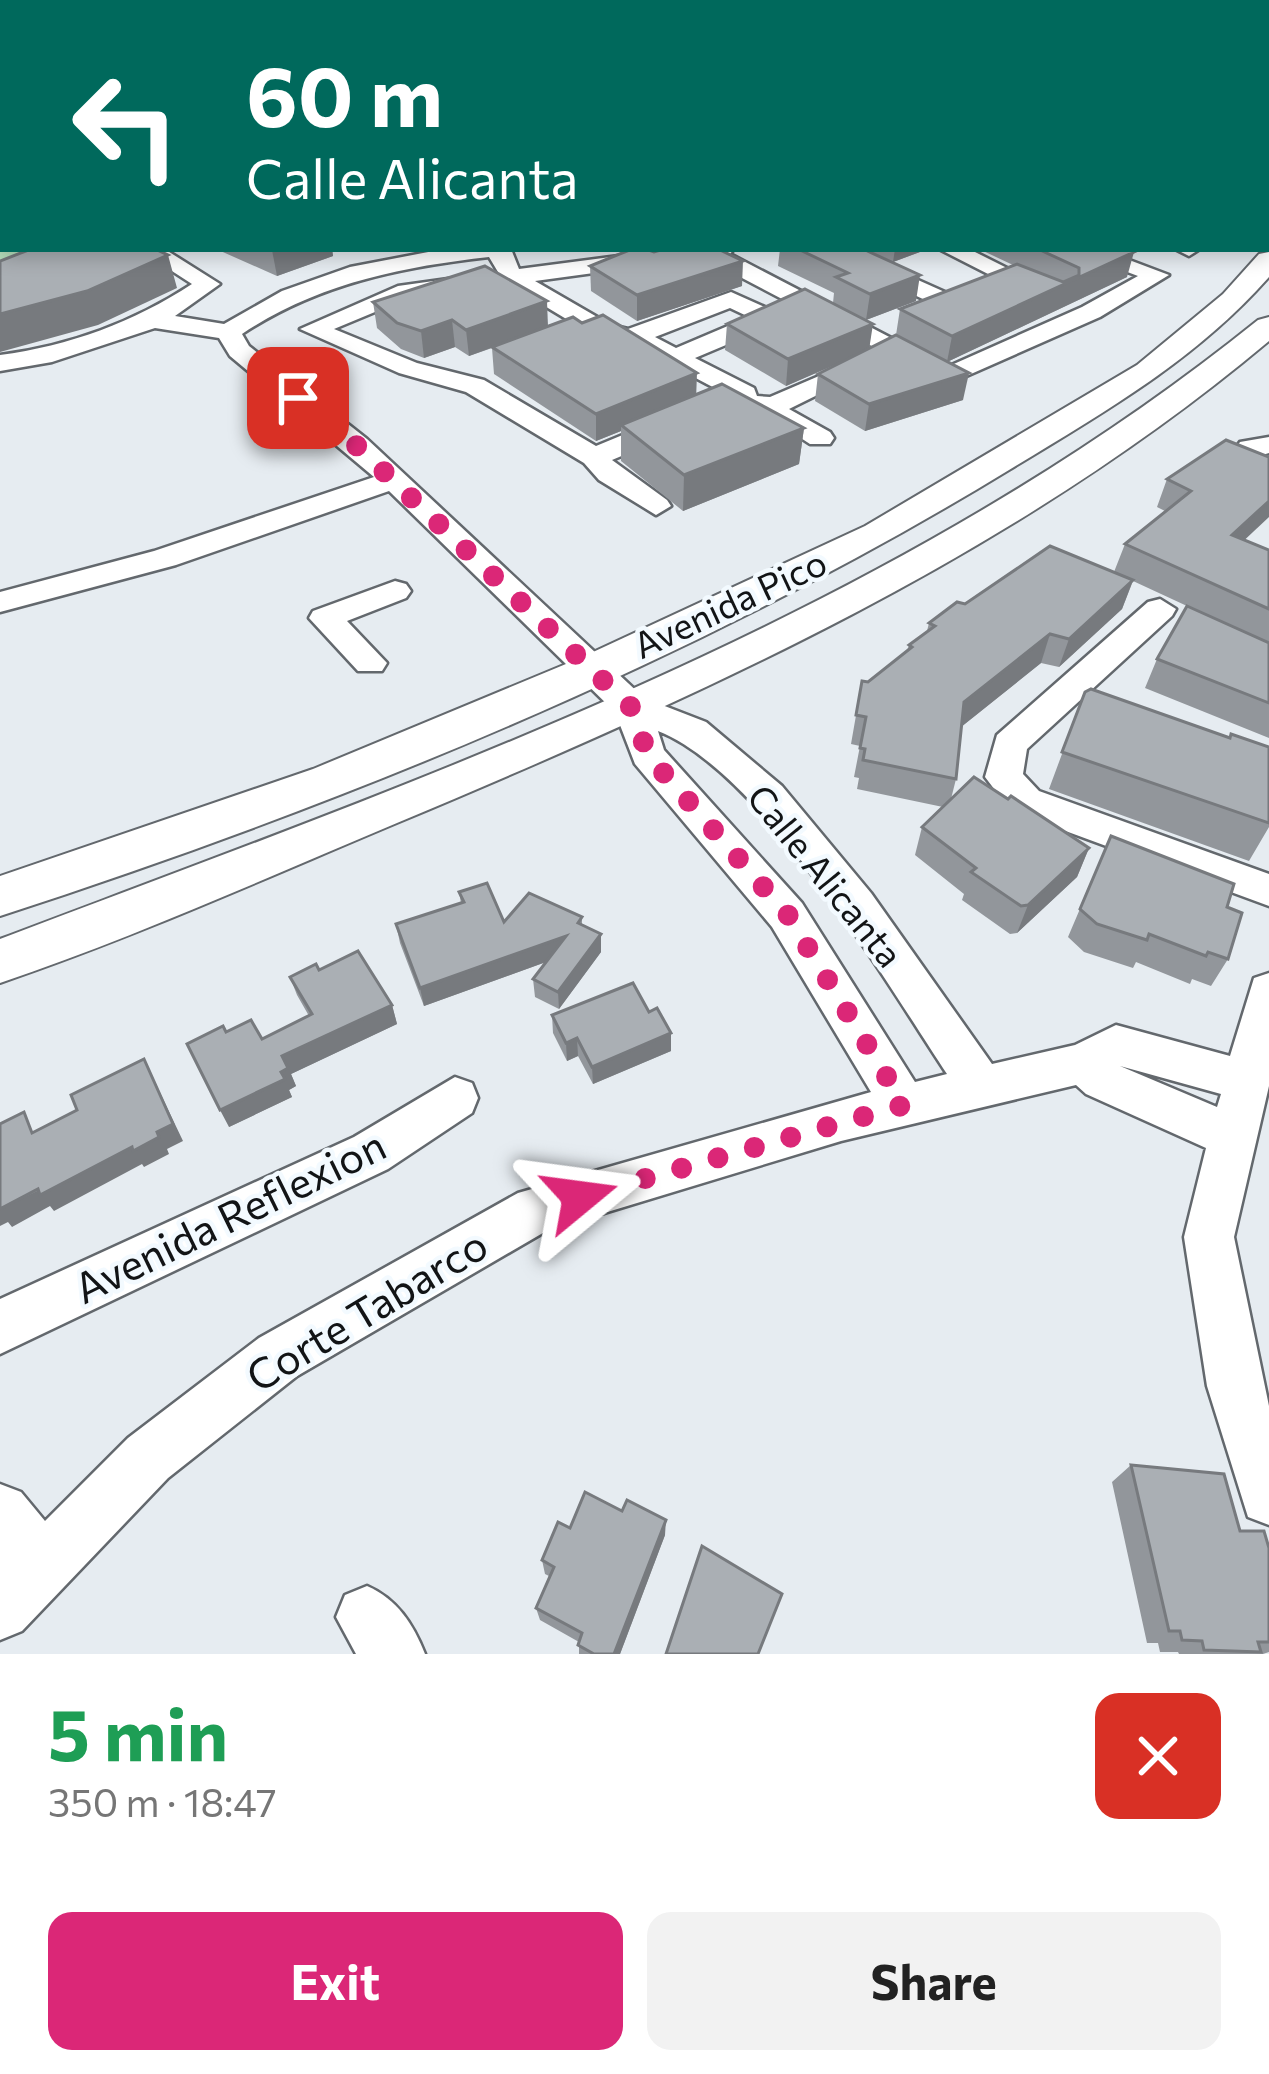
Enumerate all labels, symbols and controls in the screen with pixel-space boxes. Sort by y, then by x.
text: 60 m [246,42,443,144]
icon: left [48,48,204,204]
text: Calle Alicanta [246,144,579,210]
pin [247,347,349,449]
icon: arrive [265,365,331,431]
street label: Avenida Pico [626,538,833,666]
street label: Calle Alicanta [740,775,913,975]
street label: Avenida Reflexion [65,1117,393,1313]
position arrow [517,1134,643,1260]
street label: Corte Tabarco [236,1217,496,1402]
text: 5 min [48,1688,228,1776]
button: close [1095,1693,1221,1819]
text: 350 m · 18:47 [48,1777,277,1825]
button: Exit [48,1912,623,2050]
button: Share [647,1912,1221,2050]

